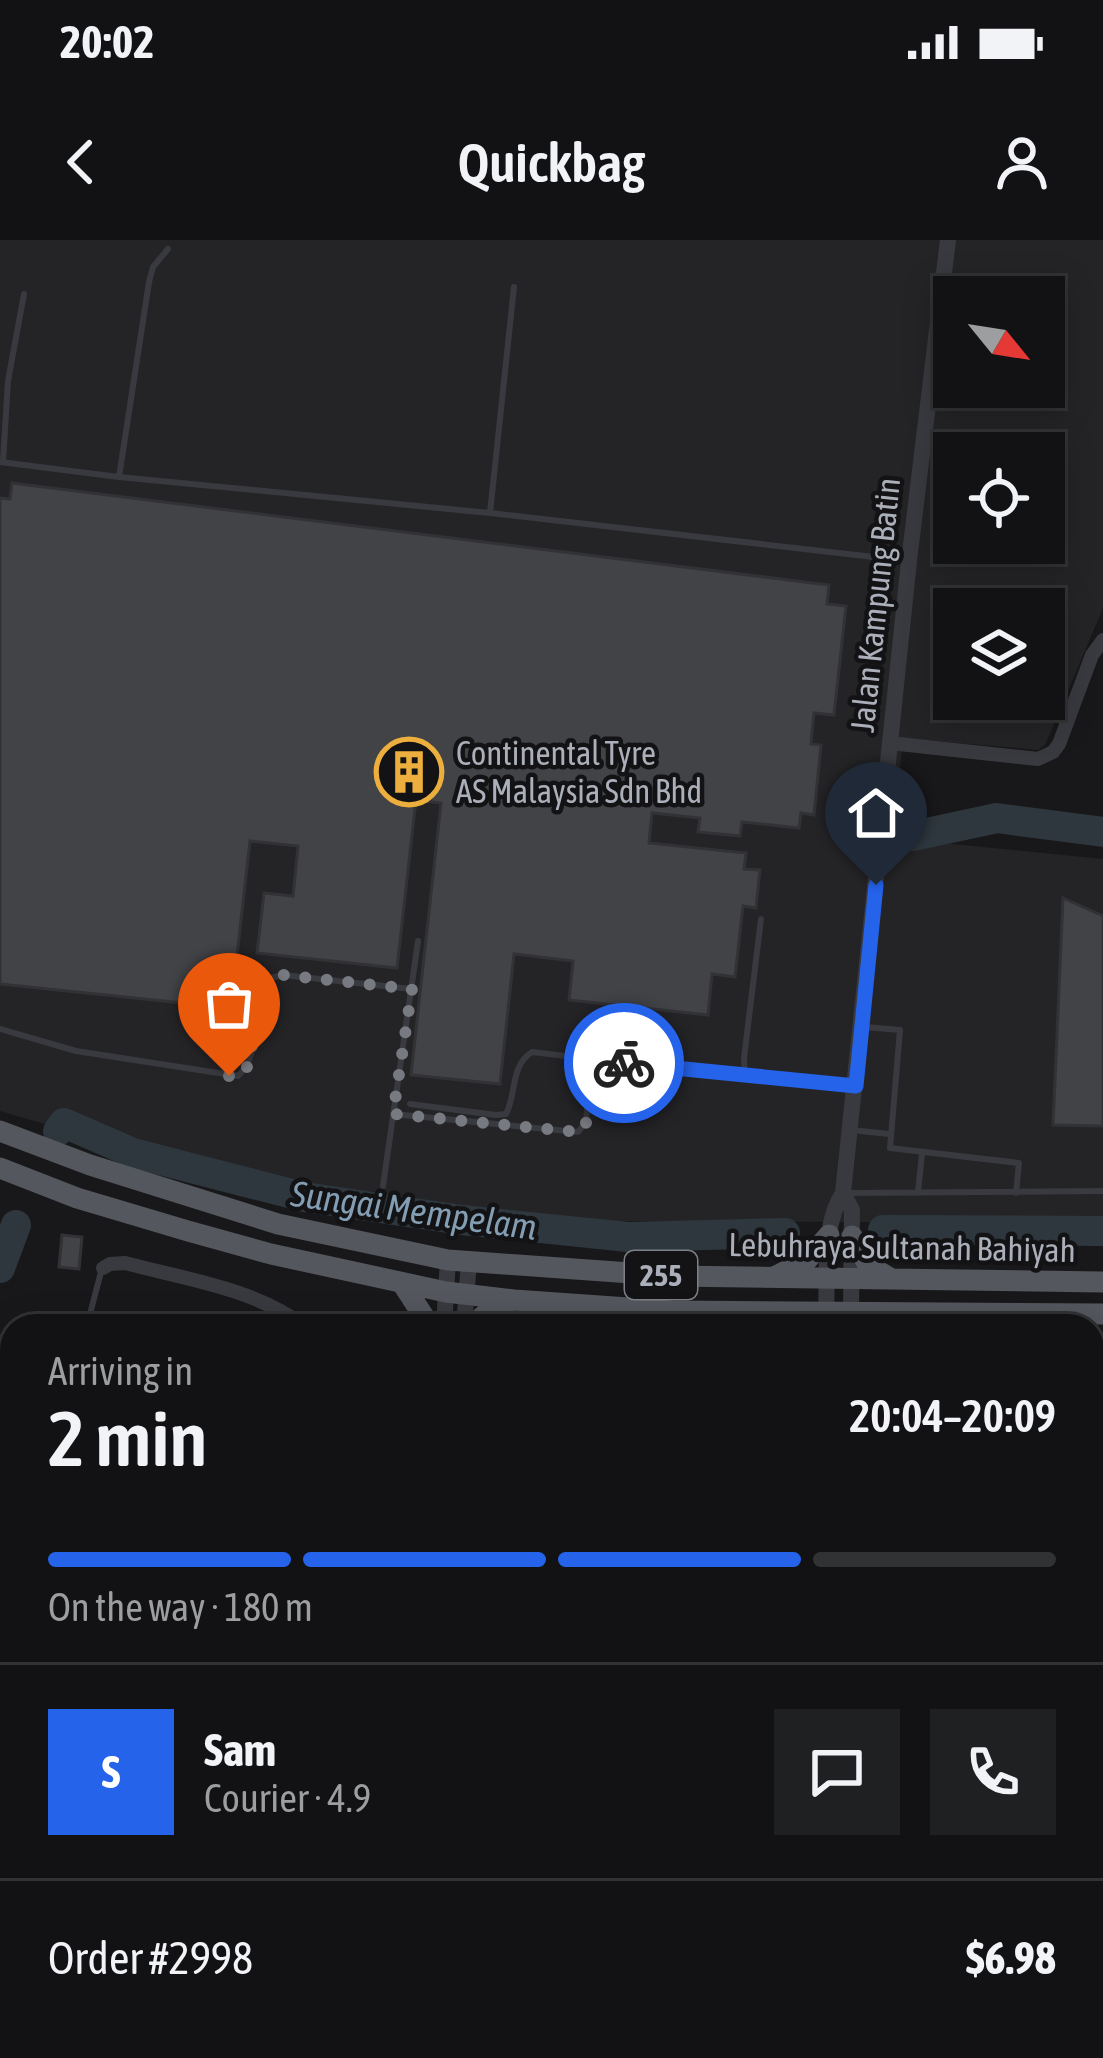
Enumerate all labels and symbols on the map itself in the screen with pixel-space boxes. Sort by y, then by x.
north arrow [933,276,1065,408]
street label: Jalan Kampung Batin [843,476,907,734]
place label: Continental Tyre AS Malaysia Sdn Bhd [456,734,702,810]
building icon: Continental Tyre AS Malaysia Sdn Bhd [374,737,444,807]
pin [825,762,927,885]
pin [178,953,280,1076]
courier [564,1003,684,1123]
water label: Sungai Mempelam [287,1172,540,1248]
street label: Lebuhraya Sultanah Bahiyah [728,1225,1076,1269]
road number: 255 [625,1251,697,1299]

